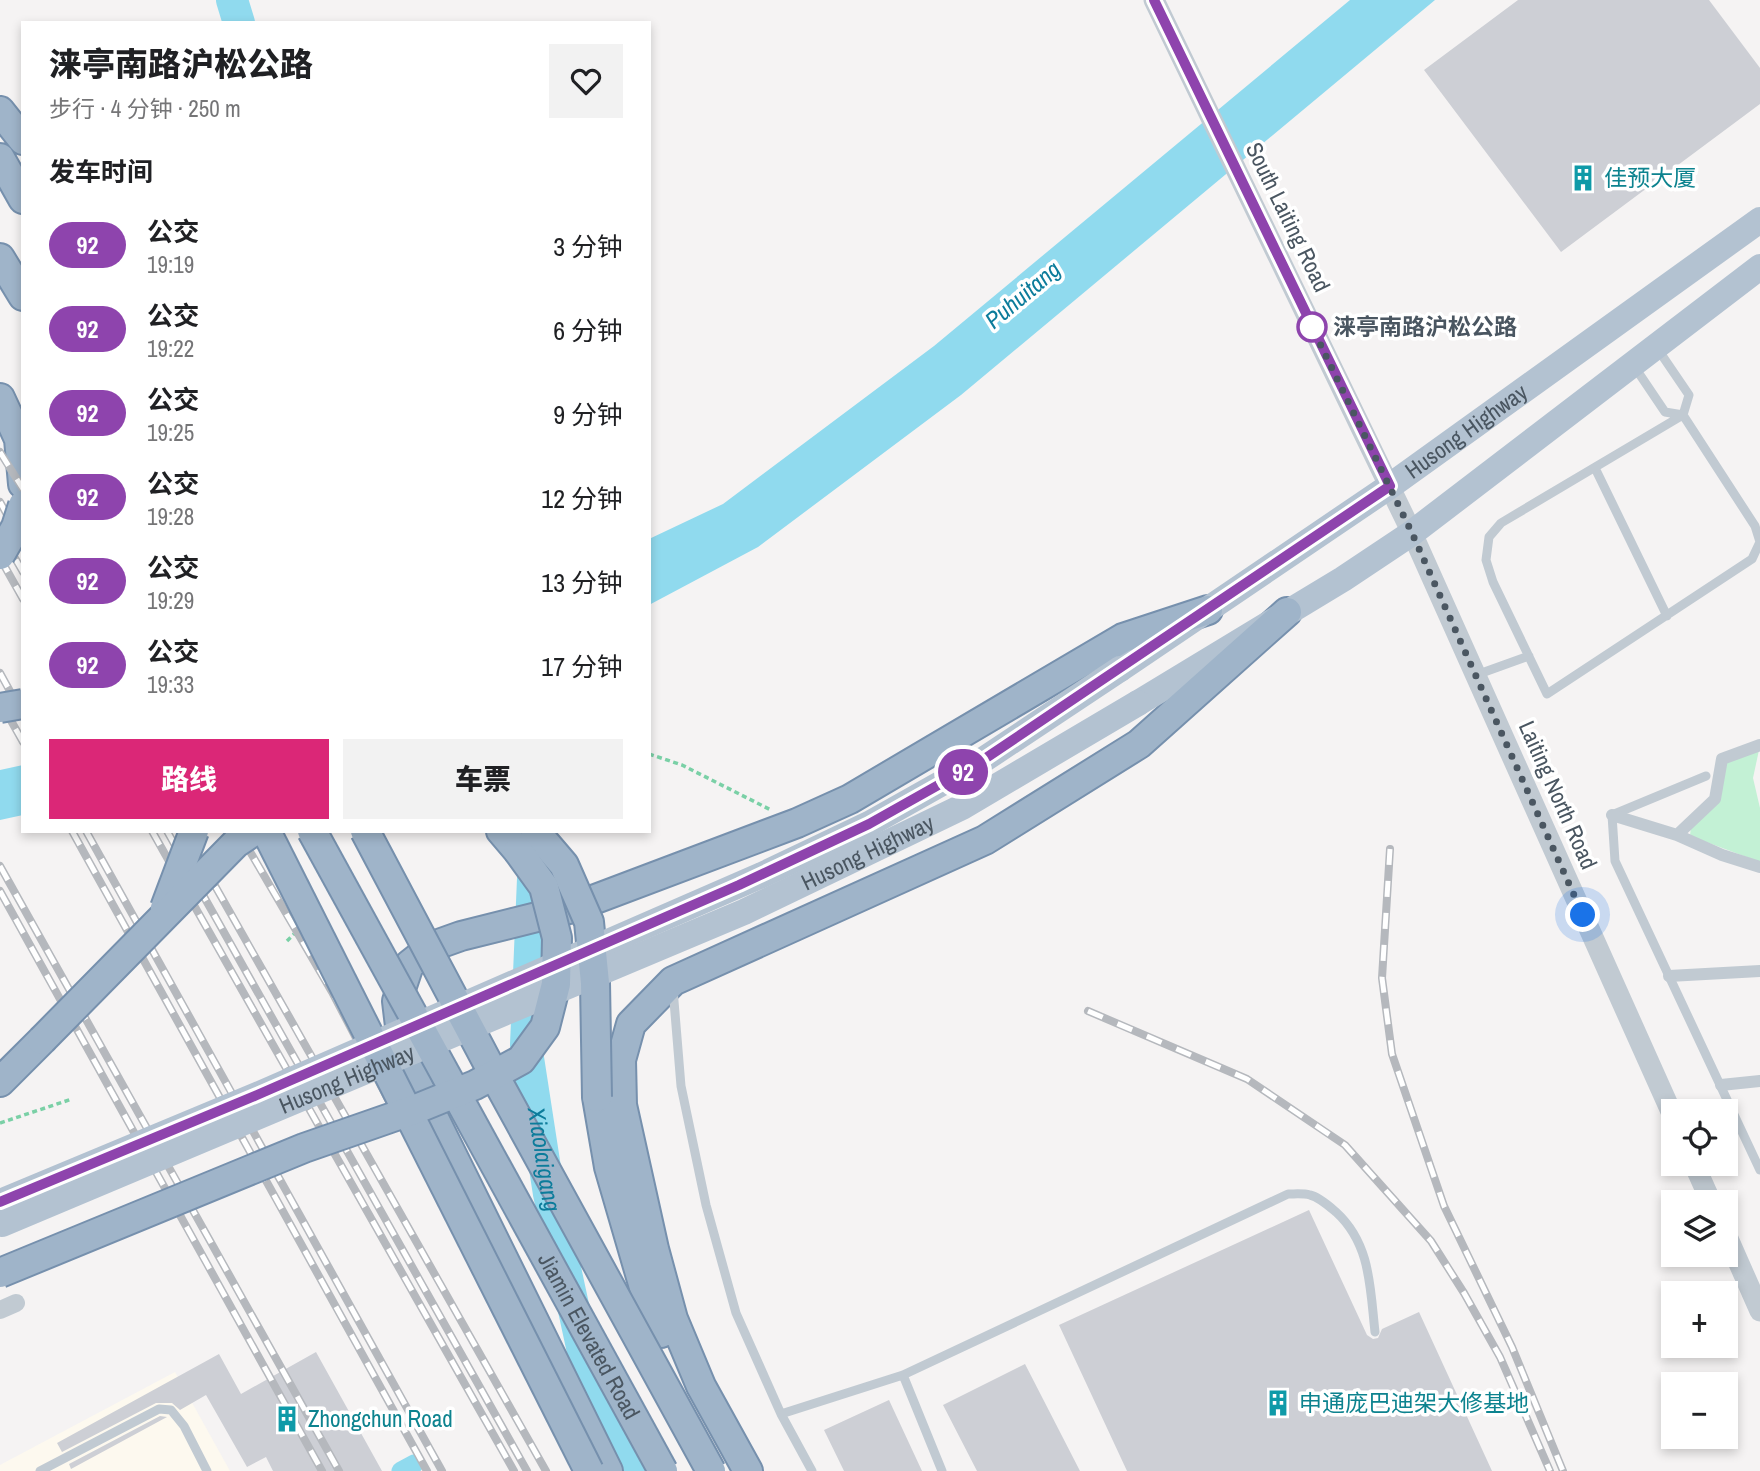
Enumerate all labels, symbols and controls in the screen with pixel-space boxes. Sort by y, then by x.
text: 涞亭南路沪松公路 [49,42,313,86]
button: heart [549,44,623,118]
text: 步行 · 4 分钟 · 250 m [49,93,241,124]
street label: South Laiting Road [1239,137,1338,297]
text: 发车时间 [49,154,153,189]
place label: 佳预大厦 [1604,162,1696,193]
building icon: 佳预大厦 [1568,163,1598,193]
text: 公交 [147,214,199,249]
text: 92 [77,229,98,261]
text: 3 分钟 [553,229,623,264]
text: 19:19 [147,249,194,280]
water label: Puhuitang [978,253,1067,335]
text: 公交 [147,298,199,333]
place label: 涞亭南路沪松公路 [1333,311,1517,342]
marker: 涞亭南路沪松公路 [1297,312,1327,342]
text: 92 [77,313,98,345]
text: 6 分钟 [553,313,623,348]
text: 19:22 [147,333,194,364]
street label: Husong Highway [1398,376,1534,485]
text: 公交 [147,382,199,417]
text: 92 [77,397,98,429]
text: 9 分钟 [553,397,623,432]
text: 19:25 [147,417,194,448]
text: 公交 [147,466,199,501]
text: 92 [77,481,98,513]
text: 12 分钟 [541,481,623,516]
text: 19:28 [147,501,194,532]
text: 公交 [147,550,199,585]
text: 92 [77,565,98,597]
text: 13 分钟 [541,565,623,600]
text: 19:29 [147,585,194,616]
text: 公交 [147,634,199,669]
text: 92 [77,649,98,681]
text: 17 分钟 [541,649,623,684]
text: 19:33 [147,669,194,700]
street label: Laiting North Road [1512,716,1605,874]
button: 路线 [49,739,329,819]
button: 车票 [343,739,623,819]
line badge: 92 [932,749,995,795]
text: 92 [952,756,974,788]
street label: Husong Highway [796,807,939,897]
your location [1565,897,1600,932]
street label: Husong Highway [274,1036,419,1121]
map controls [1661,1099,1738,1449]
button: locate [1661,1099,1738,1176]
water label: Xiaolaigang [521,1104,569,1214]
button: layers [1661,1190,1738,1267]
street label: Jiamin Elevated Road [531,1247,648,1425]
button: + [1661,1281,1738,1358]
button: − [1661,1372,1738,1449]
place label: 申通庞巴迪架大修基地 [1299,1387,1529,1418]
building icon: 申通庞巴迪架大修基地 [1263,1388,1293,1418]
place label: Zhongchun Road [308,1403,453,1434]
building icon: Zhongchun Road [272,1404,302,1434]

